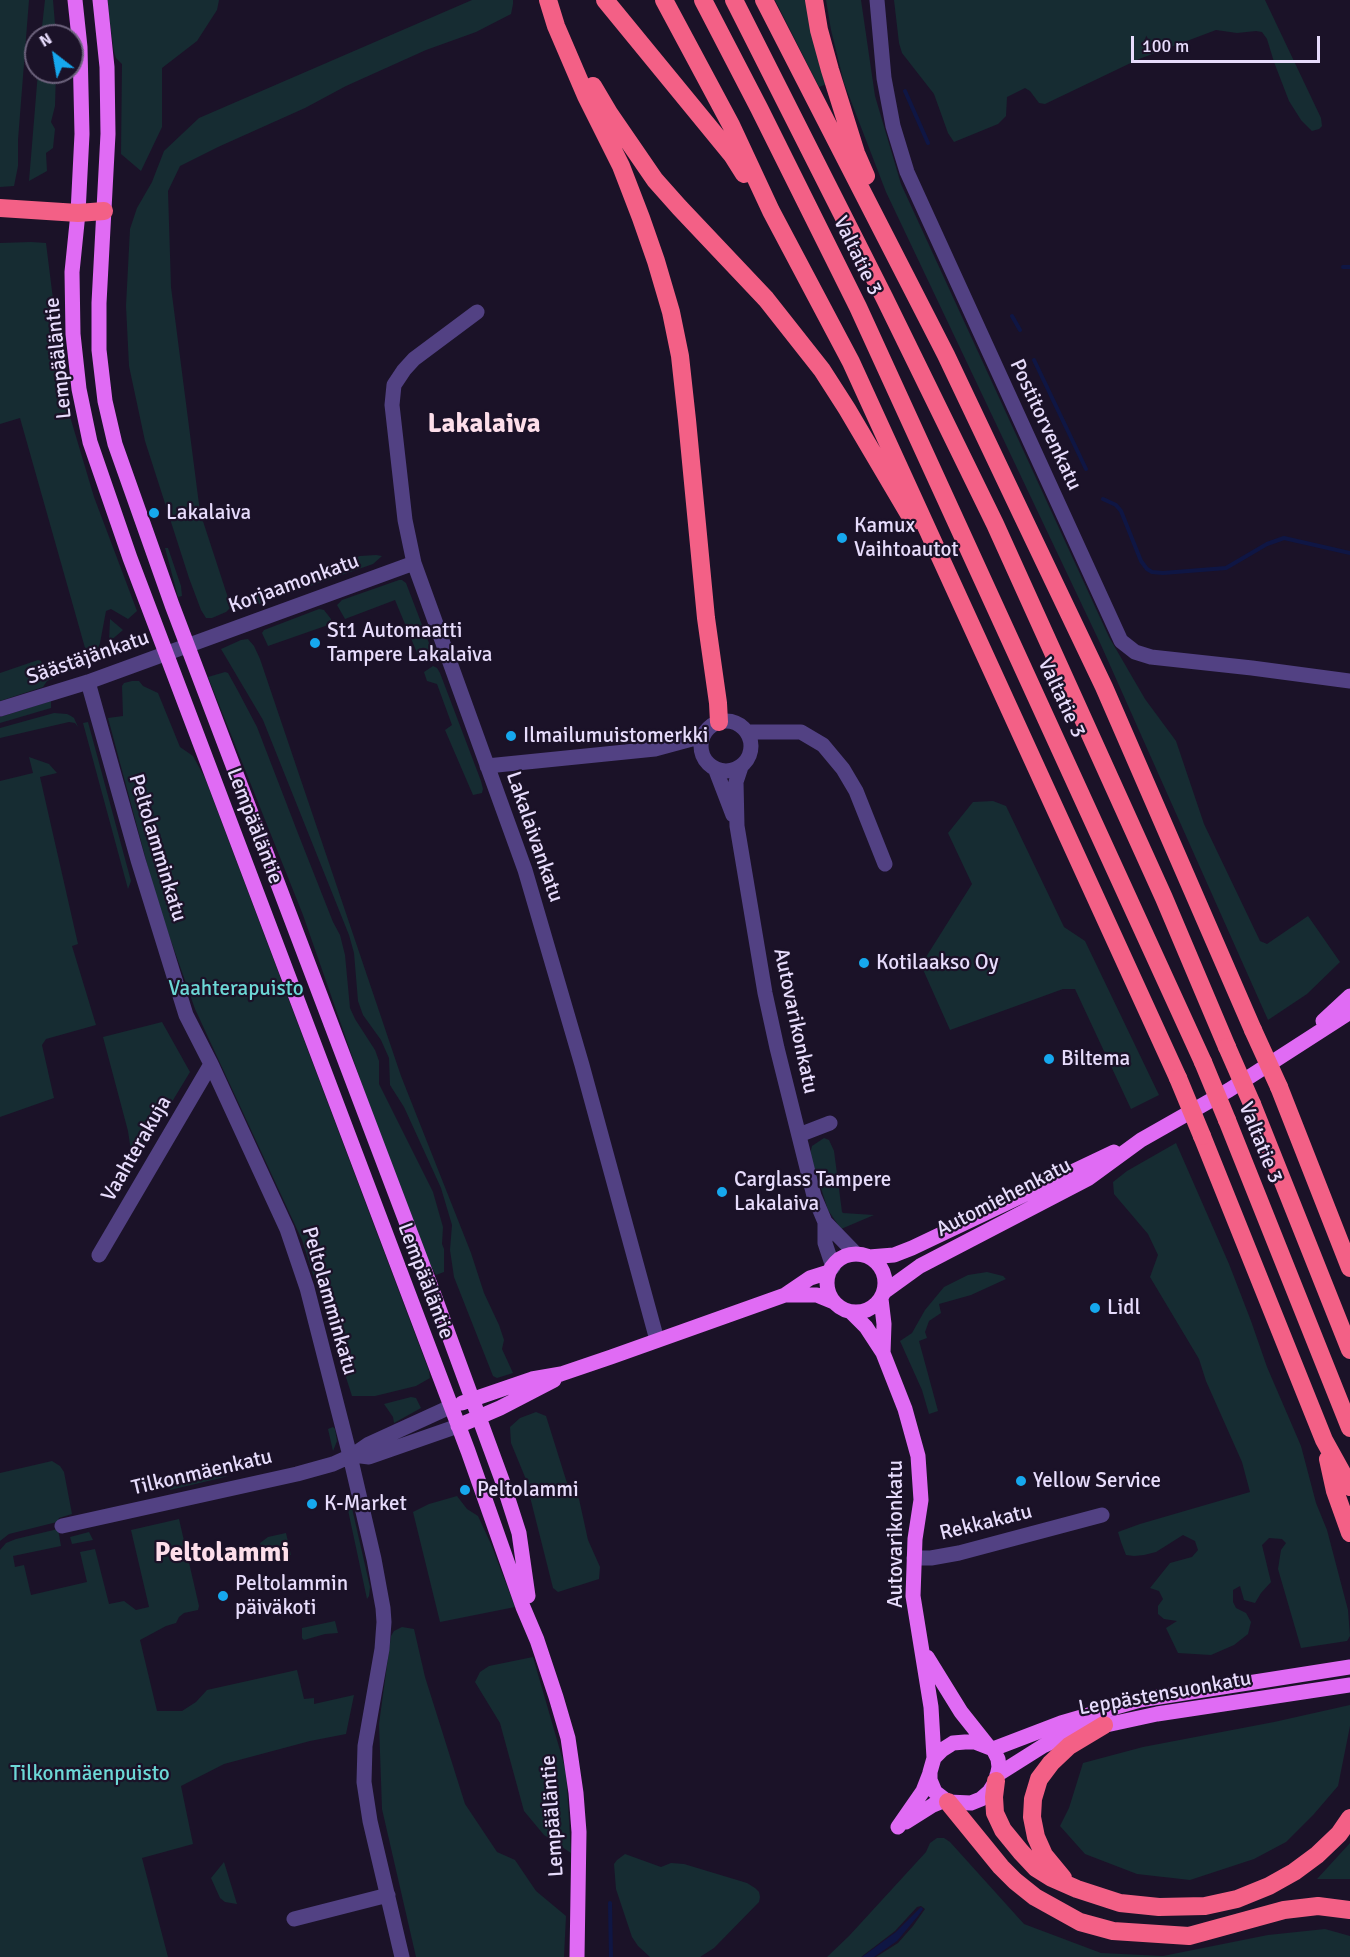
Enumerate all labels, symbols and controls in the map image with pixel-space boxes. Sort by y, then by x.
north arrow [24,24,84,84]
scale bar [1134,24,1323,62]
text: N [36,29,56,52]
text: 100 m [1142,35,1189,57]
street label: Valtatie 3 [827,212,887,300]
street label: Lempääläntie [40,296,78,420]
street label: Postitorvenkatu [1004,355,1086,495]
district label: Lakalaiva [427,409,541,441]
place label: Lakalaiva [166,500,251,526]
marker: Lakalaiva [147,506,161,520]
place label: Kamux Vaihtoautot [854,513,959,563]
marker: Kamux Vaihtoautot [835,531,849,545]
street label: Korjaamonkatu [225,549,363,619]
place label: St1 Automaatti Tampere Lakalaiva [327,618,492,668]
street label: Säästäjänkatu [23,625,153,691]
marker: St1 Automaatti Tampere Lakalaiva [308,636,322,650]
street label: Valtatie 3 [1032,654,1090,742]
place label: Ilmailumuistomerkki [523,723,709,749]
marker: Ilmailumuistomerkki [504,729,518,743]
street label: Lempääläntie [220,764,288,888]
street label: Lakalaivankatu [500,768,568,906]
street label: Peltolamminkatu [123,771,191,925]
street label: Autovarikonkatu [767,946,823,1096]
place label: Kotilaakso Oy [876,950,999,976]
marker: Kotilaakso Oy [857,956,871,970]
park label: Vaahterapuisto [168,976,304,1002]
place label: Biltema [1061,1046,1130,1072]
marker: Biltema [1042,1052,1056,1066]
street label: Vaahterakuja [97,1092,177,1206]
street label: Valtatie 3 [1232,1099,1288,1187]
street label: Automiehenkatu [932,1153,1076,1243]
place label: Carglass Tampere Lakalaiva [734,1167,891,1217]
marker: Carglass Tampere Lakalaiva [715,1185,729,1199]
street label: Lempääläntie [391,1219,459,1343]
street label: Peltolamminkatu [296,1224,362,1378]
place label: Lidl [1107,1295,1141,1321]
marker: Lidl [1088,1301,1102,1315]
street label: Tilkonmäenkatu [129,1445,275,1501]
street label: Autovarikonkatu [883,1460,909,1608]
place label: Yellow Service [1033,1468,1161,1494]
marker: Yellow Service [1014,1474,1028,1488]
place label: Peltolammi [477,1477,579,1503]
marker: Peltolammi [458,1483,472,1497]
place label: K-Market [324,1491,407,1517]
marker: K-Market [305,1497,319,1511]
street label: Rekkakatu [937,1499,1035,1547]
district label: Peltolammi [155,1538,289,1570]
place label: Peltolammin päiväkoti [235,1571,348,1621]
marker: Peltolammin päiväkoti [216,1589,230,1603]
street label: Leppästensuonkatu [1077,1666,1253,1722]
street label: Lempääläntie [536,1754,570,1878]
park label: Tilkonmäenpuisto [10,1761,170,1787]

